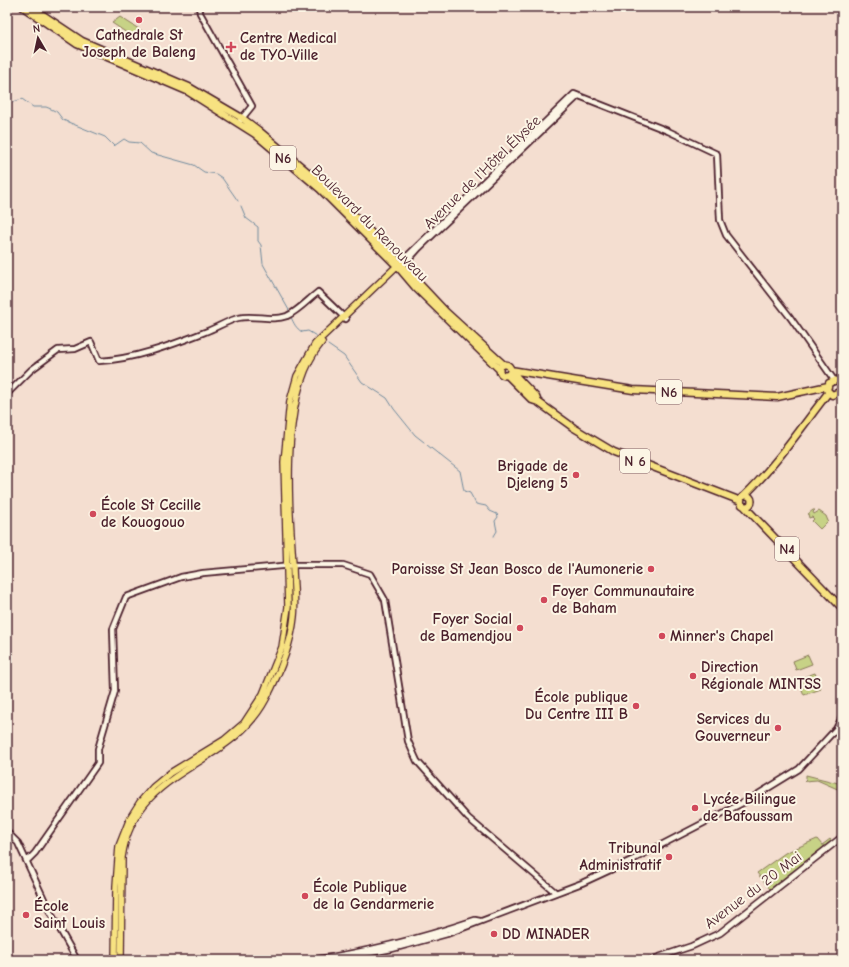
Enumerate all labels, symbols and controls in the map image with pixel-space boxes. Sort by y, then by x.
marker: Cathedrale St Joseph de Baleng [134,15,144,25]
north arrow [18,18,58,58]
text: N [32,22,41,36]
place label: Cathedrale St Joseph de Baleng [82,26,196,61]
place label: Centre Medical de TYO-Ville [240,29,337,64]
marker: Centre Medical de TYO-Ville [225,41,237,53]
street label: Avenue de l'Hôtel Élysée [419,110,545,233]
road number: N6 [270,146,296,170]
street label: Boulevard du Renouveau [308,161,432,285]
road number: N6 [656,380,682,404]
road number: N 6 [620,449,650,473]
place label: Brigade de Djeleng 5 [498,457,568,492]
marker: Brigade de Djeleng 5 [571,470,581,480]
place label: École St Cecille de Kouogouo [101,495,201,531]
marker: École St Cecille de Kouogouo [88,509,98,519]
road number: N4 [775,537,799,561]
place label: Paroisse St Jean Bosco de l'Aumonerie [391,560,643,578]
marker: Paroisse St Jean Bosco de l'Aumonerie [646,564,656,574]
place label: Foyer Communautaire de Baham [552,582,694,617]
marker: Foyer Communautaire de Baham [539,595,549,605]
place label: Foyer Social de Bamendjou [420,610,512,645]
marker: Foyer Social de Bamendjou [515,623,525,633]
place label: Minner's Chapel [670,627,774,645]
marker: Minner's Chapel [657,631,667,641]
place label: Direction Régionale MINTSS [701,658,821,693]
marker: Direction Régionale MINTSS [688,671,698,681]
place label: École publique Du Centre III B [525,687,628,723]
marker: École publique Du Centre III B [631,701,641,711]
place label: Services du Gouverneur [695,710,770,745]
marker: Services du Gouverneur [773,723,783,733]
place label: Lycée Bilingue de Bafoussam [703,790,796,825]
marker: Lycée Bilingue de Bafoussam [690,803,700,813]
place label: Tribunal Administratif [580,839,662,874]
street label: Avenue du 20 Mai [701,848,805,932]
marker: Tribunal Administratif [664,852,674,862]
place label: École Publique de la Gendarmerie [313,877,434,913]
marker: École Publique de la Gendarmerie [300,891,310,901]
place label: École Saint Louis [34,896,105,932]
marker: École Saint Louis [21,910,31,920]
place label: DD MINADER [502,925,589,943]
marker: DD MINADER [489,929,499,939]

